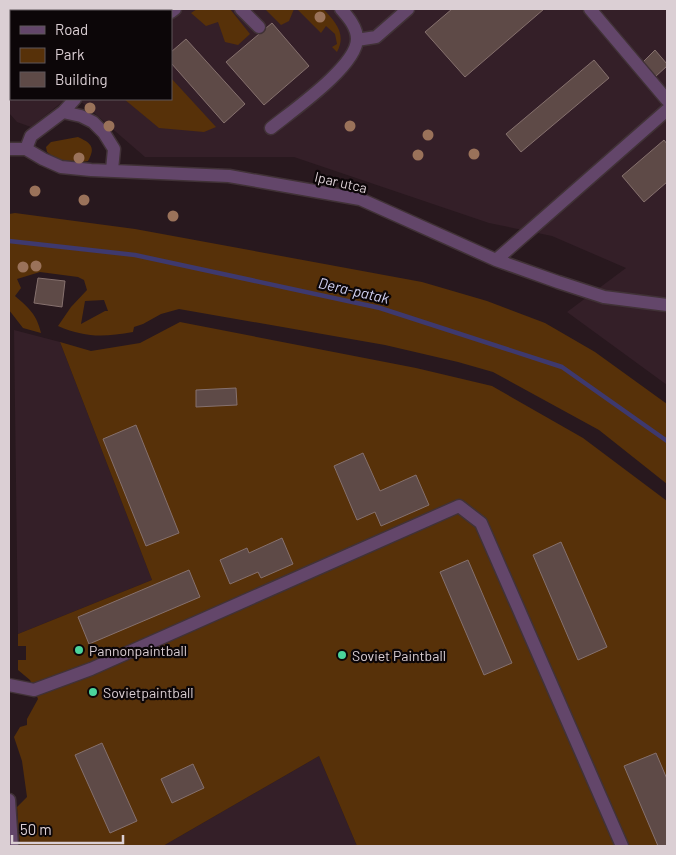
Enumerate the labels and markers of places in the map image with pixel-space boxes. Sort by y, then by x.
place label: Pannonpaintball [89,642,187,659]
marker: Pannonpaintball [73,644,85,656]
place label: Soviet Paintball [352,647,446,664]
marker: Soviet Paintball [336,649,348,661]
place label: Sovietpaintball [103,684,194,701]
marker: Sovietpaintball [87,686,99,698]

